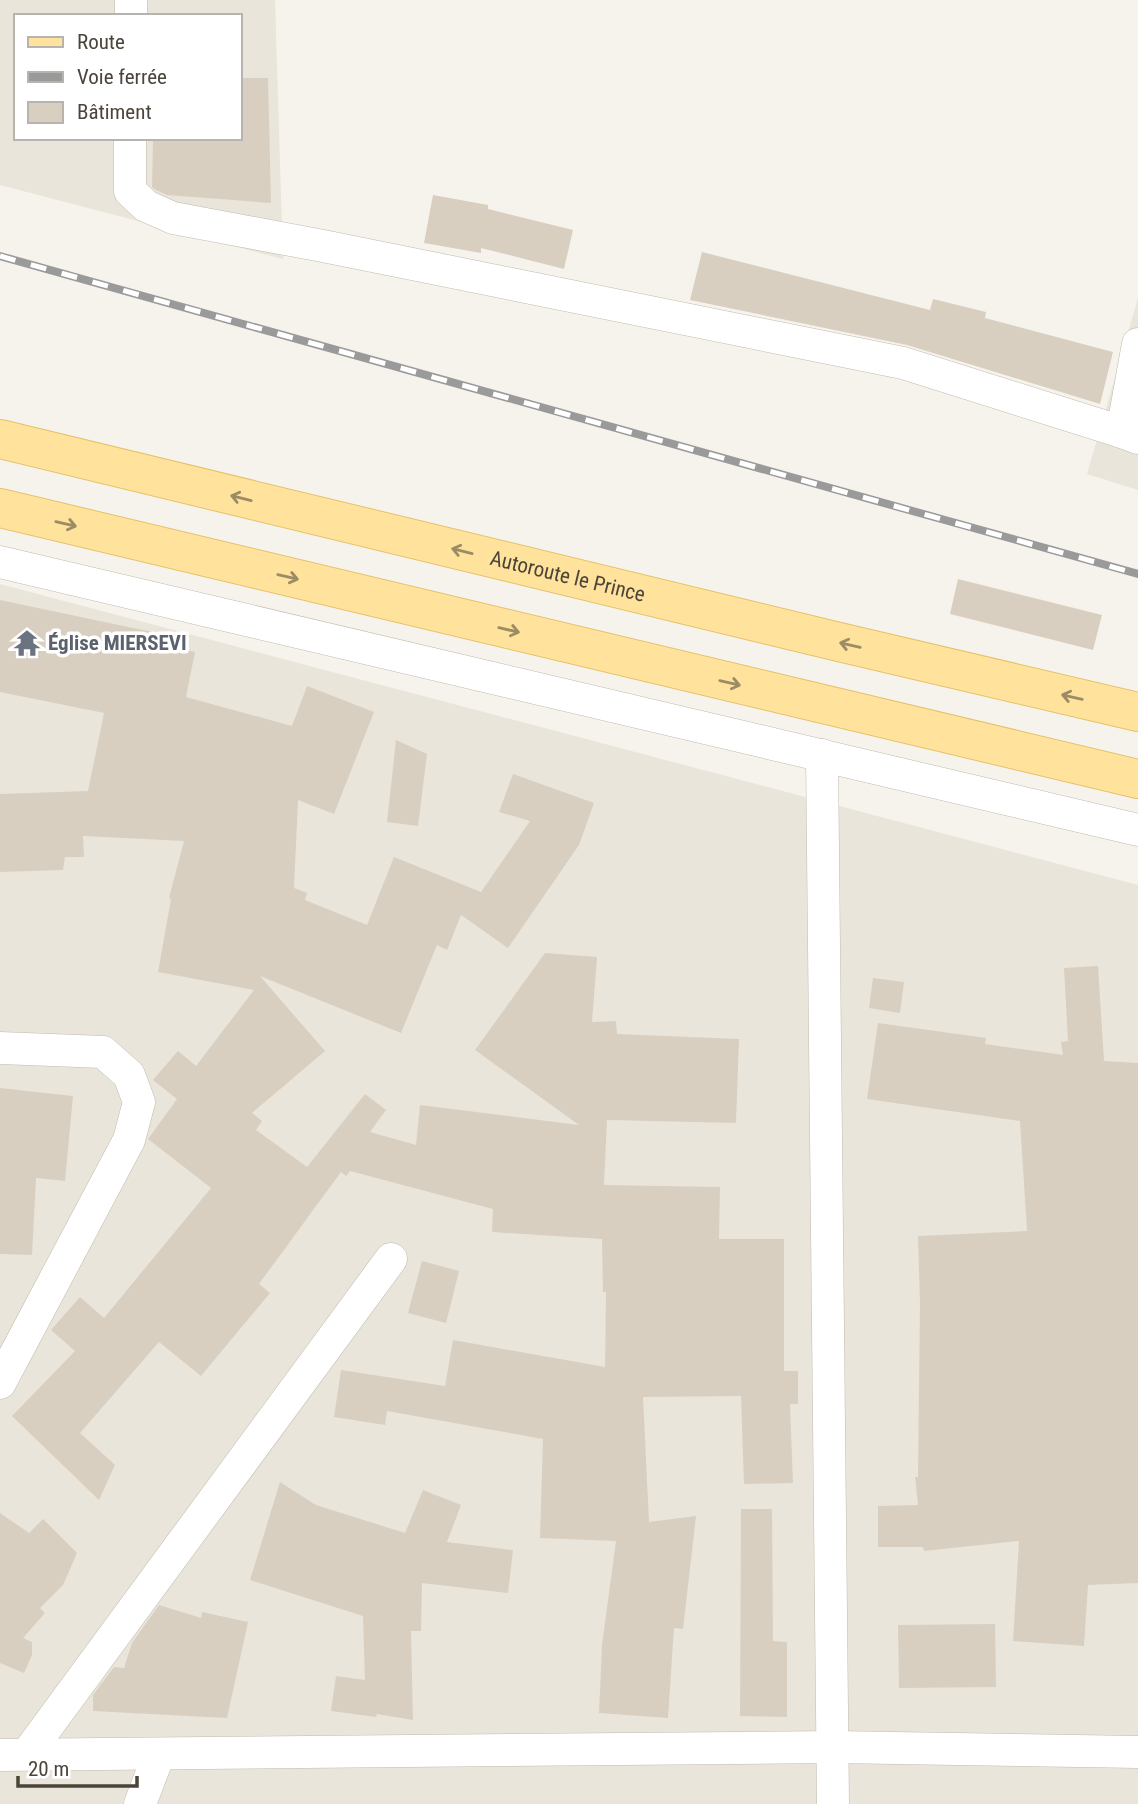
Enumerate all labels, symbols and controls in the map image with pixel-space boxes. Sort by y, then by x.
legend [14,14,242,140]
text: Route [77,30,125,54]
text: Voie ferrée [77,65,167,89]
text: Bâtiment [77,100,152,124]
one-way arrow [230,491,253,504]
one-way arrow [54,518,77,531]
one-way arrow [451,544,474,557]
street label: Autoroute le Prince [488,546,648,607]
one-way arrow [276,571,299,584]
one-way arrow [497,624,520,637]
temple icon: Église MIERSEVI [12,628,42,658]
place label: Église MIERSEVI [48,631,187,655]
one-way arrow [839,638,862,651]
one-way arrow [718,677,741,690]
one-way arrow [1061,689,1083,702]
scale bar [18,1744,136,1788]
text: 20 m [28,1757,69,1781]

